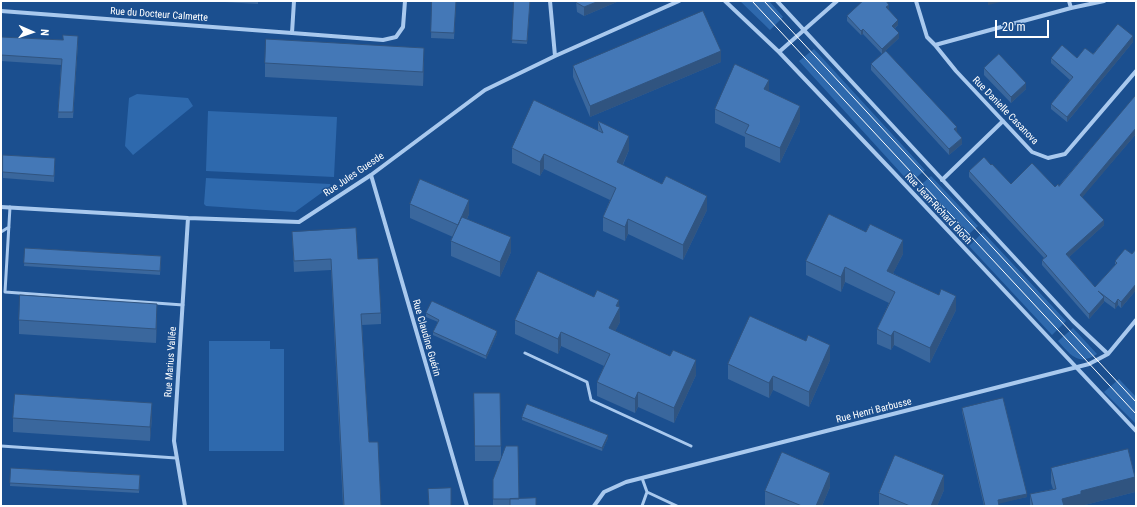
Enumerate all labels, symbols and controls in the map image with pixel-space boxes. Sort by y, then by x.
street label: Rue du Docteur Calmette [110,6,208,24]
north arrow [12,12,52,52]
scale bar [997,12,1051,38]
text: 20 m [1002,20,1026,34]
text: N [38,29,51,36]
street label: Rue Danielle Casanova [970,75,1040,147]
street label: Rue Jules Guesde [322,150,386,200]
street label: Rue Jean-Richard Bloch [902,171,974,247]
street label: Rue Claudine Guérin [409,298,443,378]
street label: Rue Marius Vallée [163,326,179,398]
street label: Rue Henri Barbusse [835,396,913,426]

